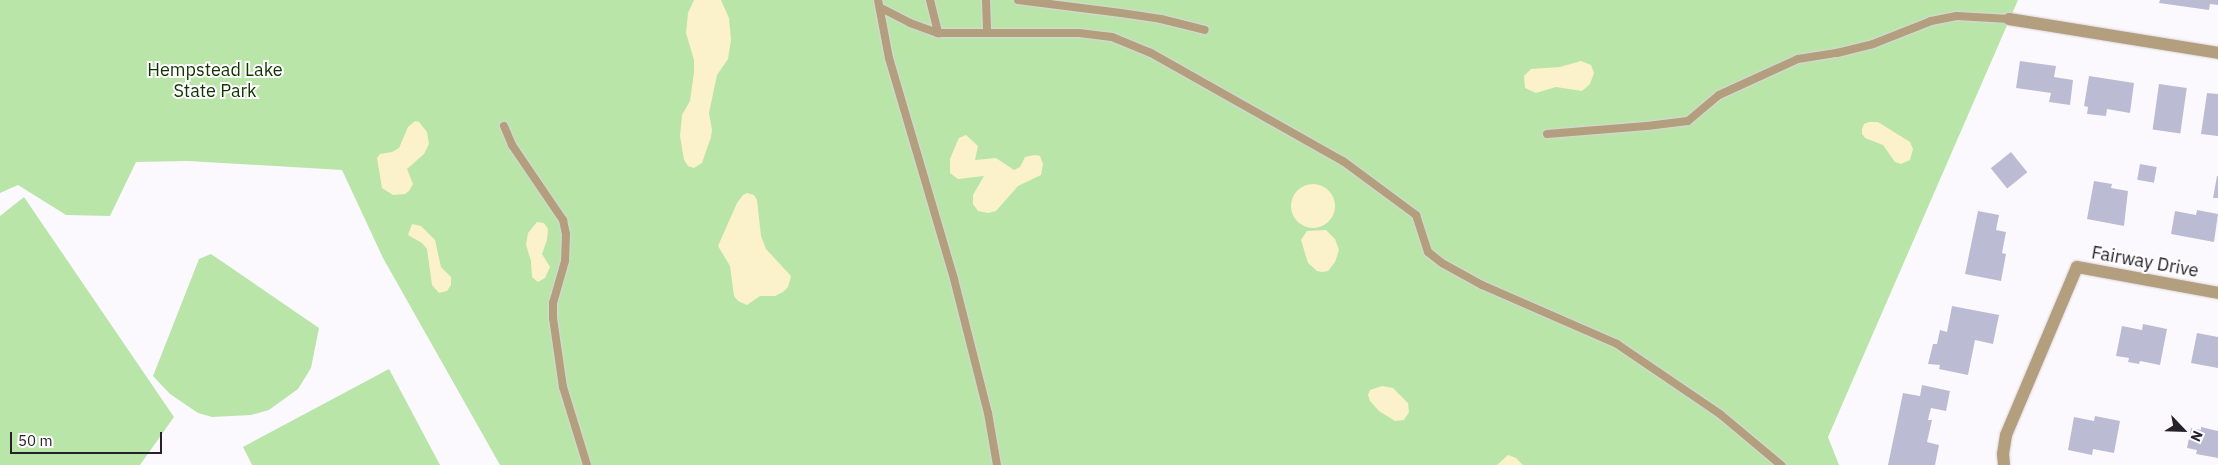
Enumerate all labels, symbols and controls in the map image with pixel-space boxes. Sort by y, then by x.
park label: Hempstead Lake State Park [147,60,283,102]
street label: Fairway Drive [2090,242,2200,282]
north arrow [2158,405,2208,455]
scale bar [12,422,165,454]
text: N [2186,428,2207,444]
text: 50 m [18,431,53,450]

